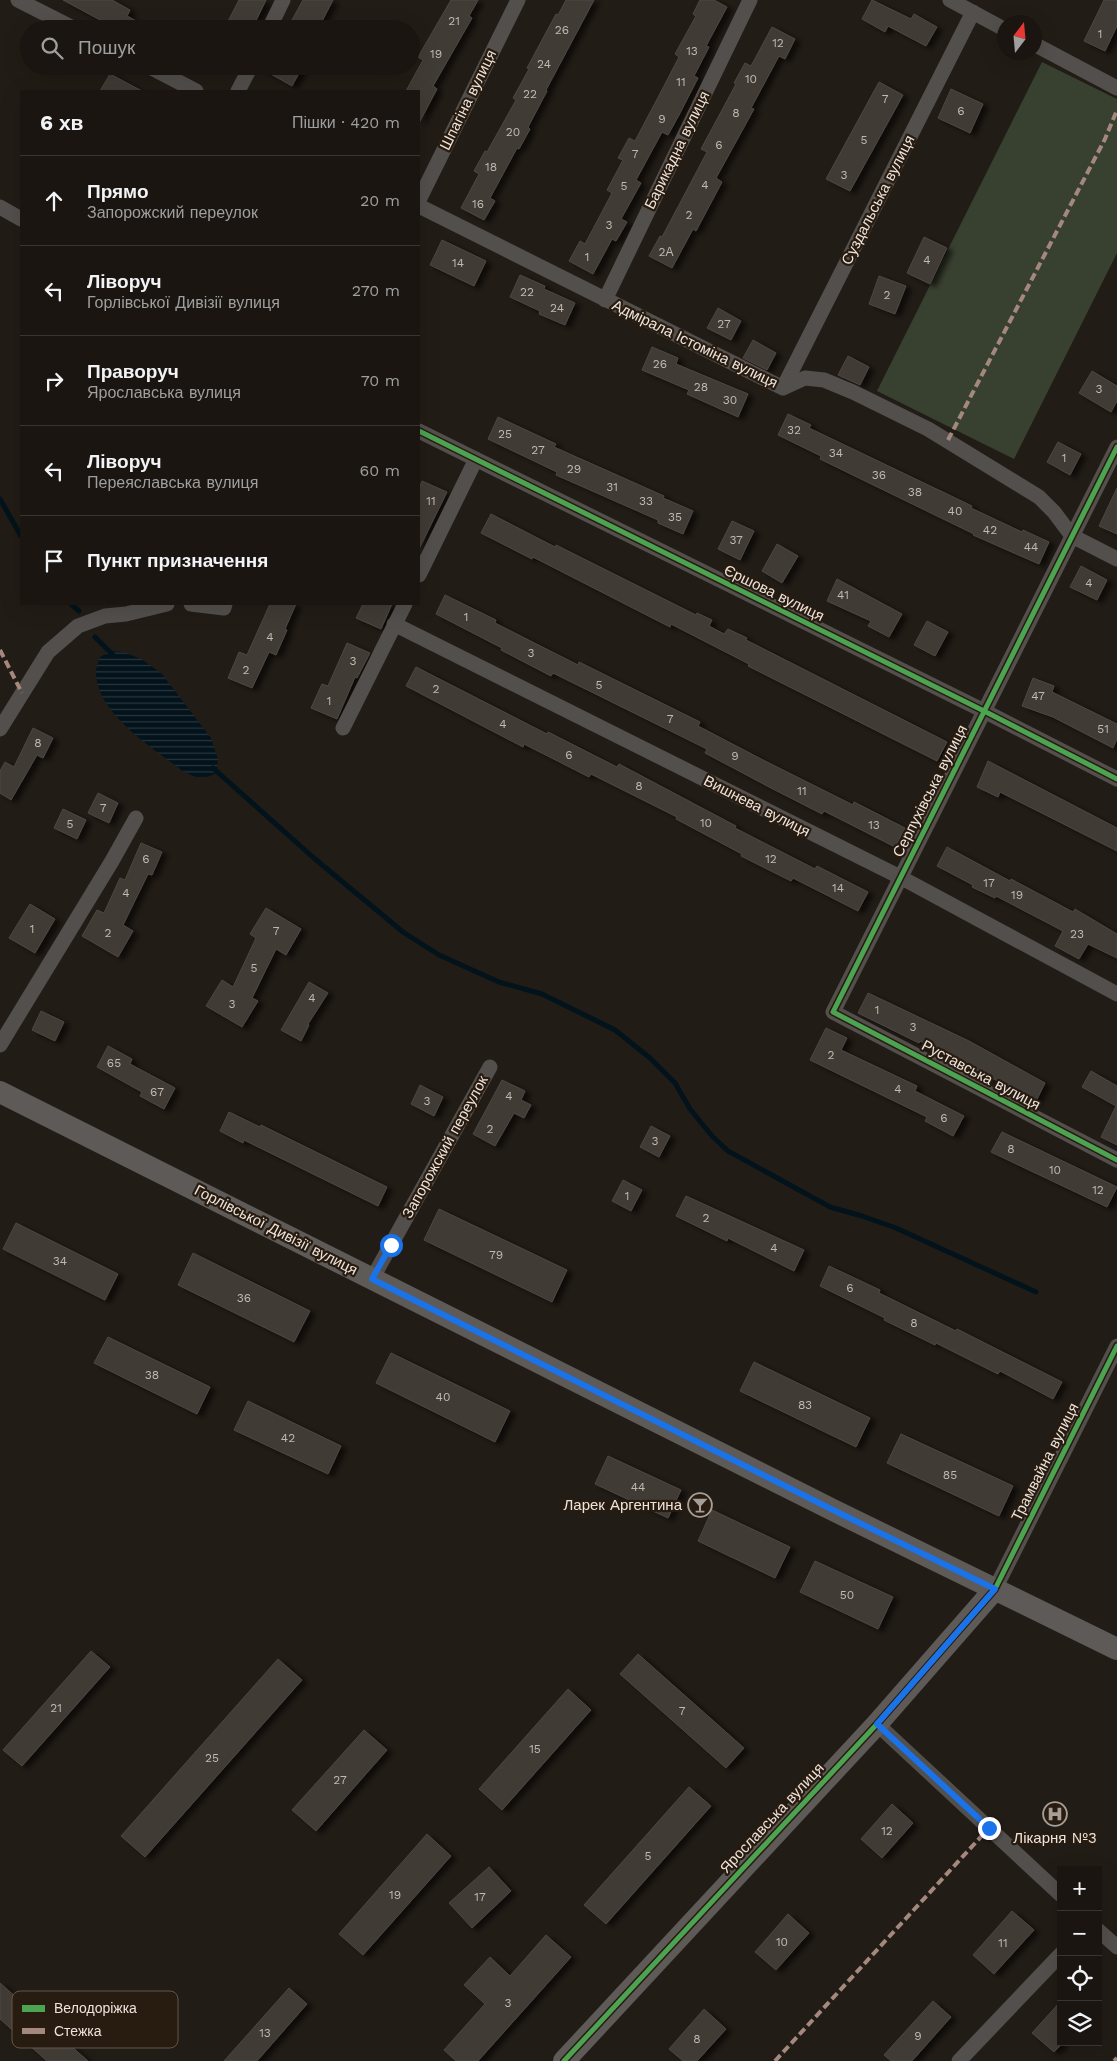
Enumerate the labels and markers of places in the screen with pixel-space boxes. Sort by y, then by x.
bar icon: Ларек Аргентина [687,1492,713,1518]
place label: Ларек Аргентина [563,1496,683,1514]
hospital icon: Лікарня №3 [1042,1801,1068,1827]
place label: Лікарня №3 [1013,1829,1097,1847]

